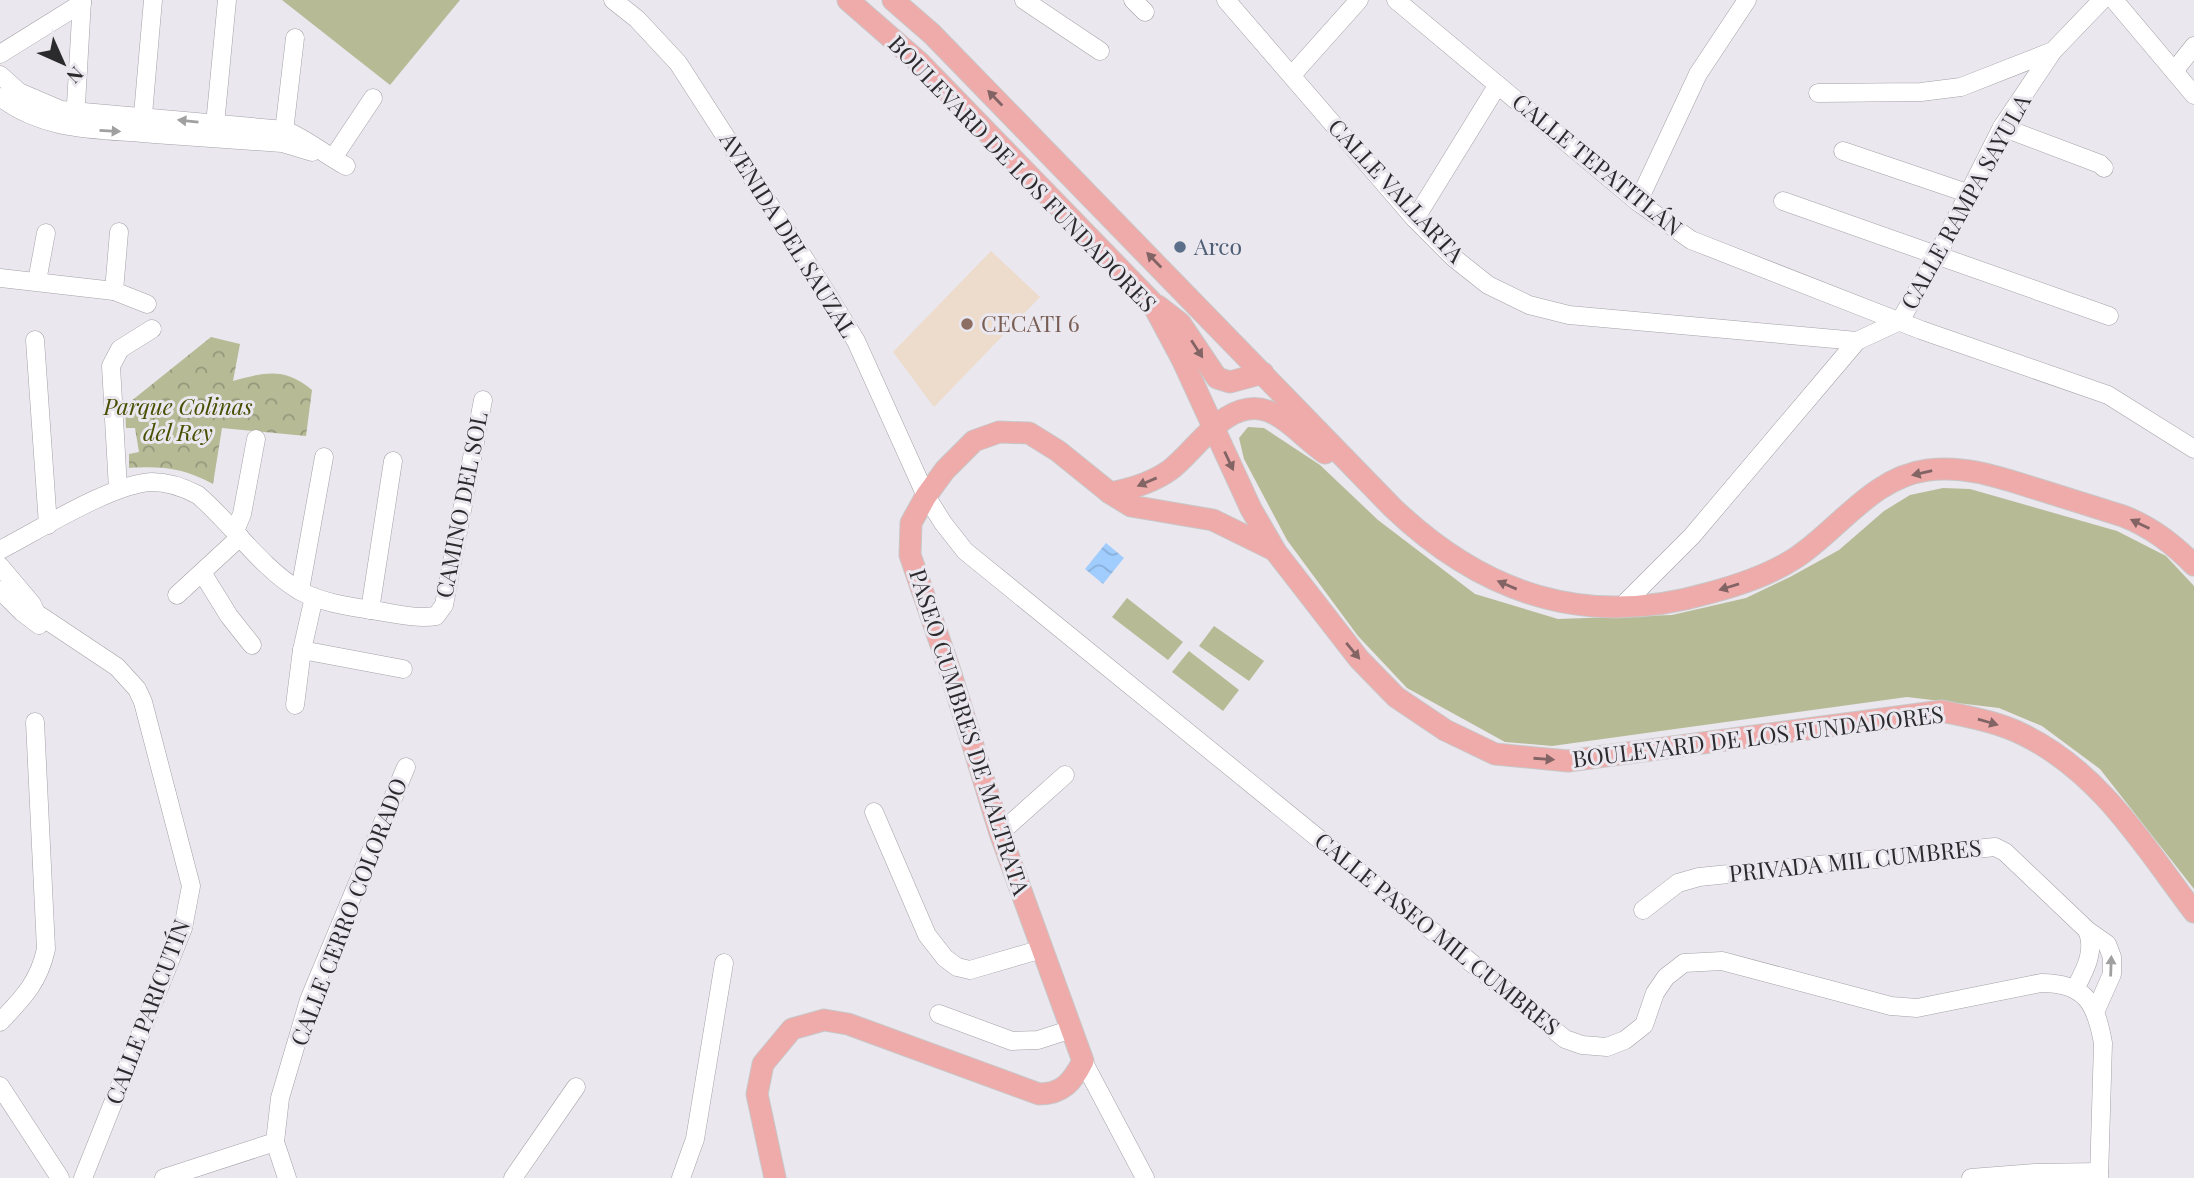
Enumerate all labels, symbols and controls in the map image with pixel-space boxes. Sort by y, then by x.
north arrow [28,28,98,98]
street label: BOULEVARD DE LOS FUNDADORES [882,28,1164,318]
text: N [61,62,90,90]
street label: CALLE TEPATITLÁN [1506,86,1689,242]
street label: CALLE RAMPA SAYULA [1893,88,2037,314]
one-way arrow [987,90,1003,107]
street label: CALLE VALLARTA [1322,111,1472,269]
one-way arrow [177,115,199,126]
street label: AVENIDA DEL SAUZAL [713,125,865,342]
one-way arrow [99,126,121,137]
place label: Arco [1193,230,1242,261]
marker: Arco [1172,239,1188,255]
one-way arrow [1145,252,1162,269]
place label: CECATI 6 [981,307,1080,338]
marker: CECATI 6 [959,316,975,332]
one-way arrow [1190,340,1203,359]
park label: Parque Colinas del Rey [102,390,253,447]
street label: CAMINO DEL SOL [427,409,494,600]
one-way arrow [1223,451,1234,471]
one-way arrow [1911,467,1933,478]
one-way arrow [1136,477,1157,488]
one-way arrow [2130,518,2150,529]
street label: PASEO CUMBRES DE MALTRATA [903,564,1038,899]
one-way arrow [1496,579,1517,590]
one-way arrow [1718,583,1739,593]
one-way arrow [1345,642,1360,659]
street label: BOULEVARD DE LOS FUNDADORES [1571,697,1945,774]
one-way arrow [1977,718,1998,728]
one-way arrow [1533,754,1555,765]
street label: CALLE CERRO COLORADO [282,773,413,1050]
street label: CALLE PASEO MIL CUMBRES [1309,824,1567,1041]
street label: PRIVADA MIL CUMBRES [1727,831,1983,888]
street label: CALLE PARICUTÍN [97,915,196,1108]
one-way arrow [2105,955,2116,977]

